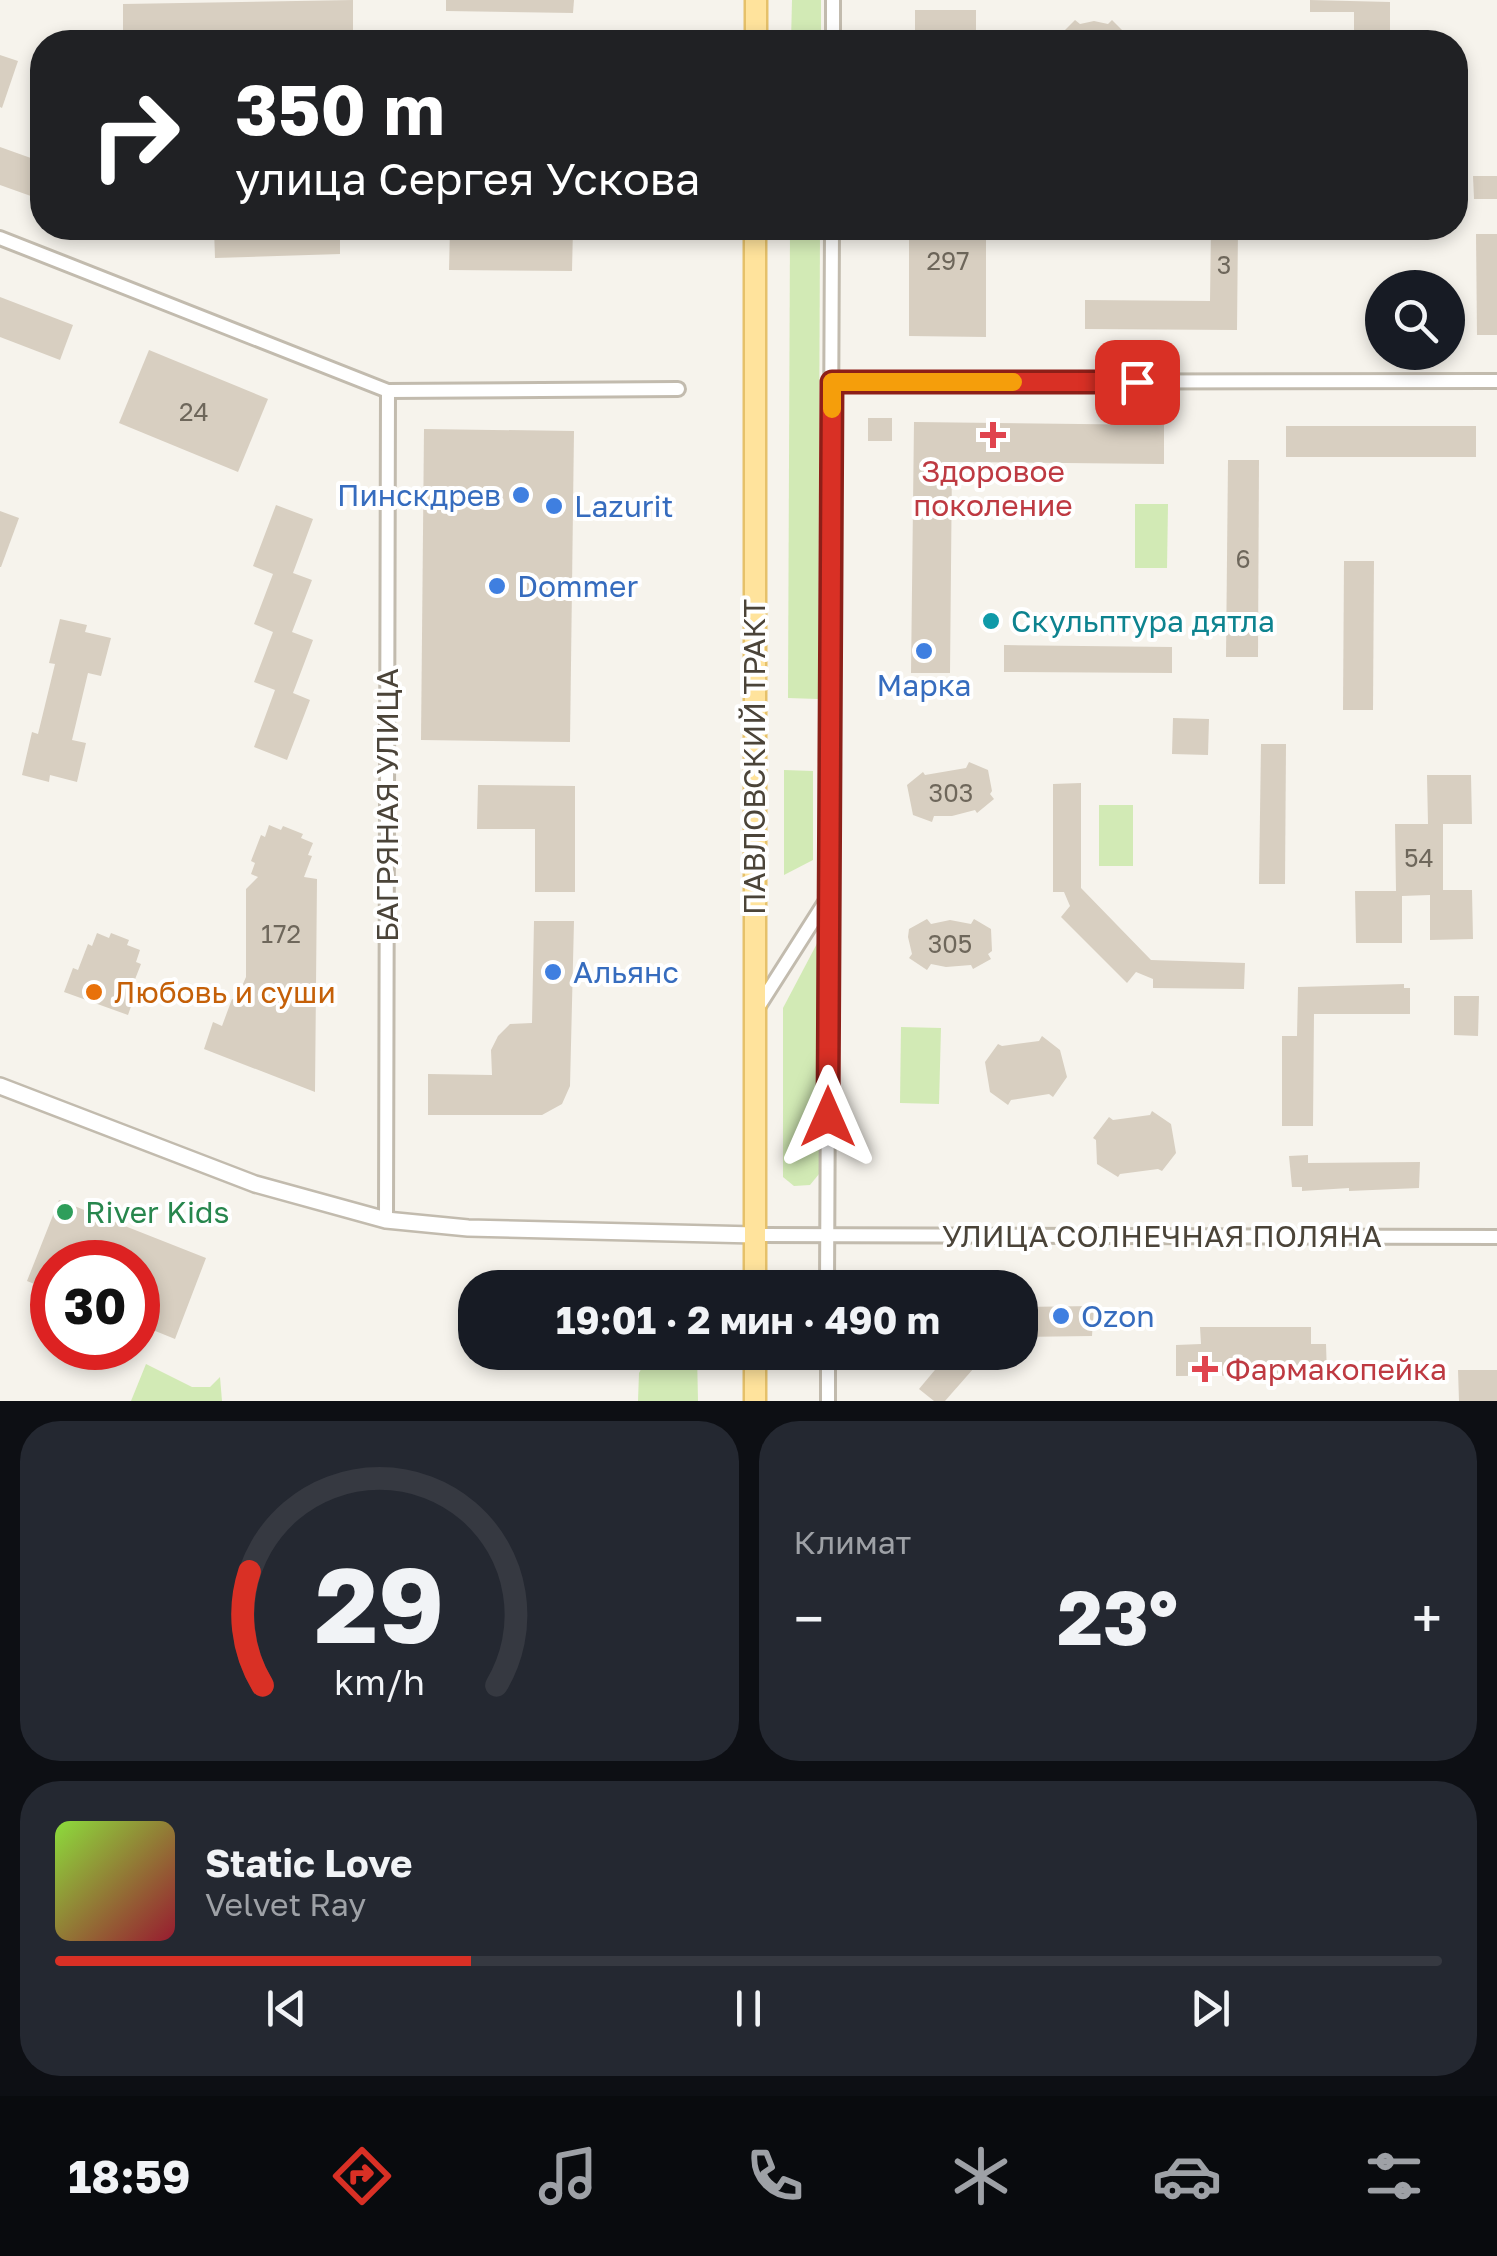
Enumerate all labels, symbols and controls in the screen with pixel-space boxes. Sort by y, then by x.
text: 350 m [235,66,445,150]
icon: right [70,70,200,200]
text: улица Сергея Ускова [235,151,701,205]
house number: 297 [927,245,969,276]
house number: 3 [1217,249,1231,280]
map controls [1365,270,1465,370]
button: search [1365,270,1465,370]
pin [1095,340,1180,425]
icon: arrive [1110,355,1165,410]
house number: 24 [179,396,209,427]
marker: Здоровое поколение [980,422,1006,448]
place label: Здоровое поколение [913,453,1073,523]
place label: Пинскдрев [337,477,501,513]
marker: Пинскдрев [510,484,532,506]
place label: Lazurit [574,488,674,524]
marker: Lazurit [543,495,565,517]
house number: 6 [1235,543,1251,574]
place label: Dommer [517,568,638,604]
marker: Dommer [486,575,508,597]
street label: ПАВЛОВСКИЙ ТРАКТ [736,599,772,915]
place label: Скульптура дятла [1011,603,1275,639]
marker: Скульптура дятла [980,610,1002,632]
marker: Марка [913,640,935,662]
place label: Марка [876,667,972,703]
street label: БАГРЯНАЯ УЛИЦА [369,668,405,942]
house number: 303 [929,777,973,808]
house number: 54 [1404,842,1434,873]
house number: 172 [261,918,301,949]
house number: 305 [928,928,972,959]
place label: Альянс [573,954,679,990]
marker: Альянс [542,961,564,983]
place label: Любовь и суши [114,974,336,1010]
marker: Любовь и суши [83,981,105,1003]
position arrow [776,1065,880,1169]
place label: River Kids [85,1194,229,1230]
marker: River Kids [54,1201,76,1223]
street label: УЛИЦА СОЛНЕЧНАЯ ПОЛЯНА [942,1218,1382,1254]
speed limit sign: 30 [30,1240,160,1370]
text: 19:01 · 2 мин · 490 m [556,1297,940,1342]
place label: Ozon [1081,1298,1155,1334]
marker: Ozon [1050,1305,1072,1327]
place label: Фармакопейка [1225,1351,1447,1387]
marker: Фармакопейка [1194,1358,1216,1380]
text: Климат [794,1523,911,1561]
text: 29 [315,1541,444,1666]
text: 23° [1057,1571,1178,1662]
text: − [794,1585,824,1651]
text: + [1412,1585,1442,1651]
text: km/h [334,1660,425,1703]
text: Static Love [205,1840,412,1885]
text: Velvet Ray [205,1885,366,1923]
icon: previous [259,1981,314,2036]
icon: pause [721,1981,776,2036]
icon: next [1183,1981,1238,2036]
icon: directions [327,2141,397,2211]
icon: music [533,2141,603,2211]
icon: phone [740,2141,810,2211]
icon: climate [946,2141,1016,2211]
icon: car [1152,2141,1222,2211]
icon: filters [1359,2141,1429,2211]
text: 18:59 [68,2149,191,2203]

